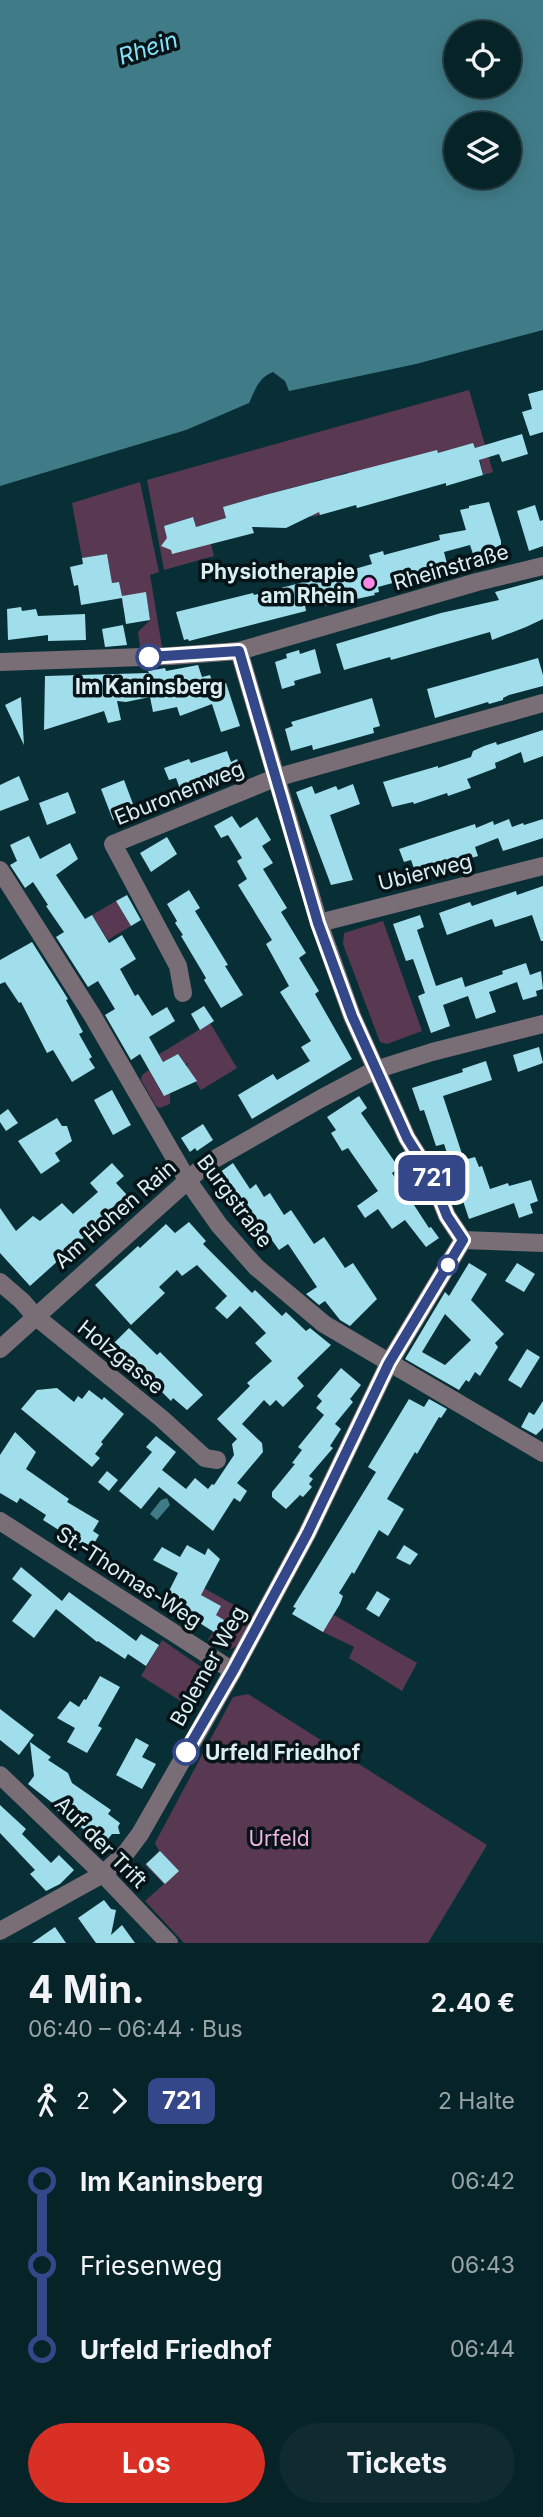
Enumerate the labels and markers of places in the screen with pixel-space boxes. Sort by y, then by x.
place label: Physiotherapie am Rhein [200,559,355,608]
marker: Physiotherapie am Rhein [361,575,377,591]
marker: Im Kaninsberg [136,644,162,670]
place label: Im Kaninsberg [75,674,223,699]
unlabelled marker [438,1255,458,1275]
marker: Urfeld Friedhof [173,1739,199,1765]
place label: Urfeld Friedhof [205,1740,361,1765]

